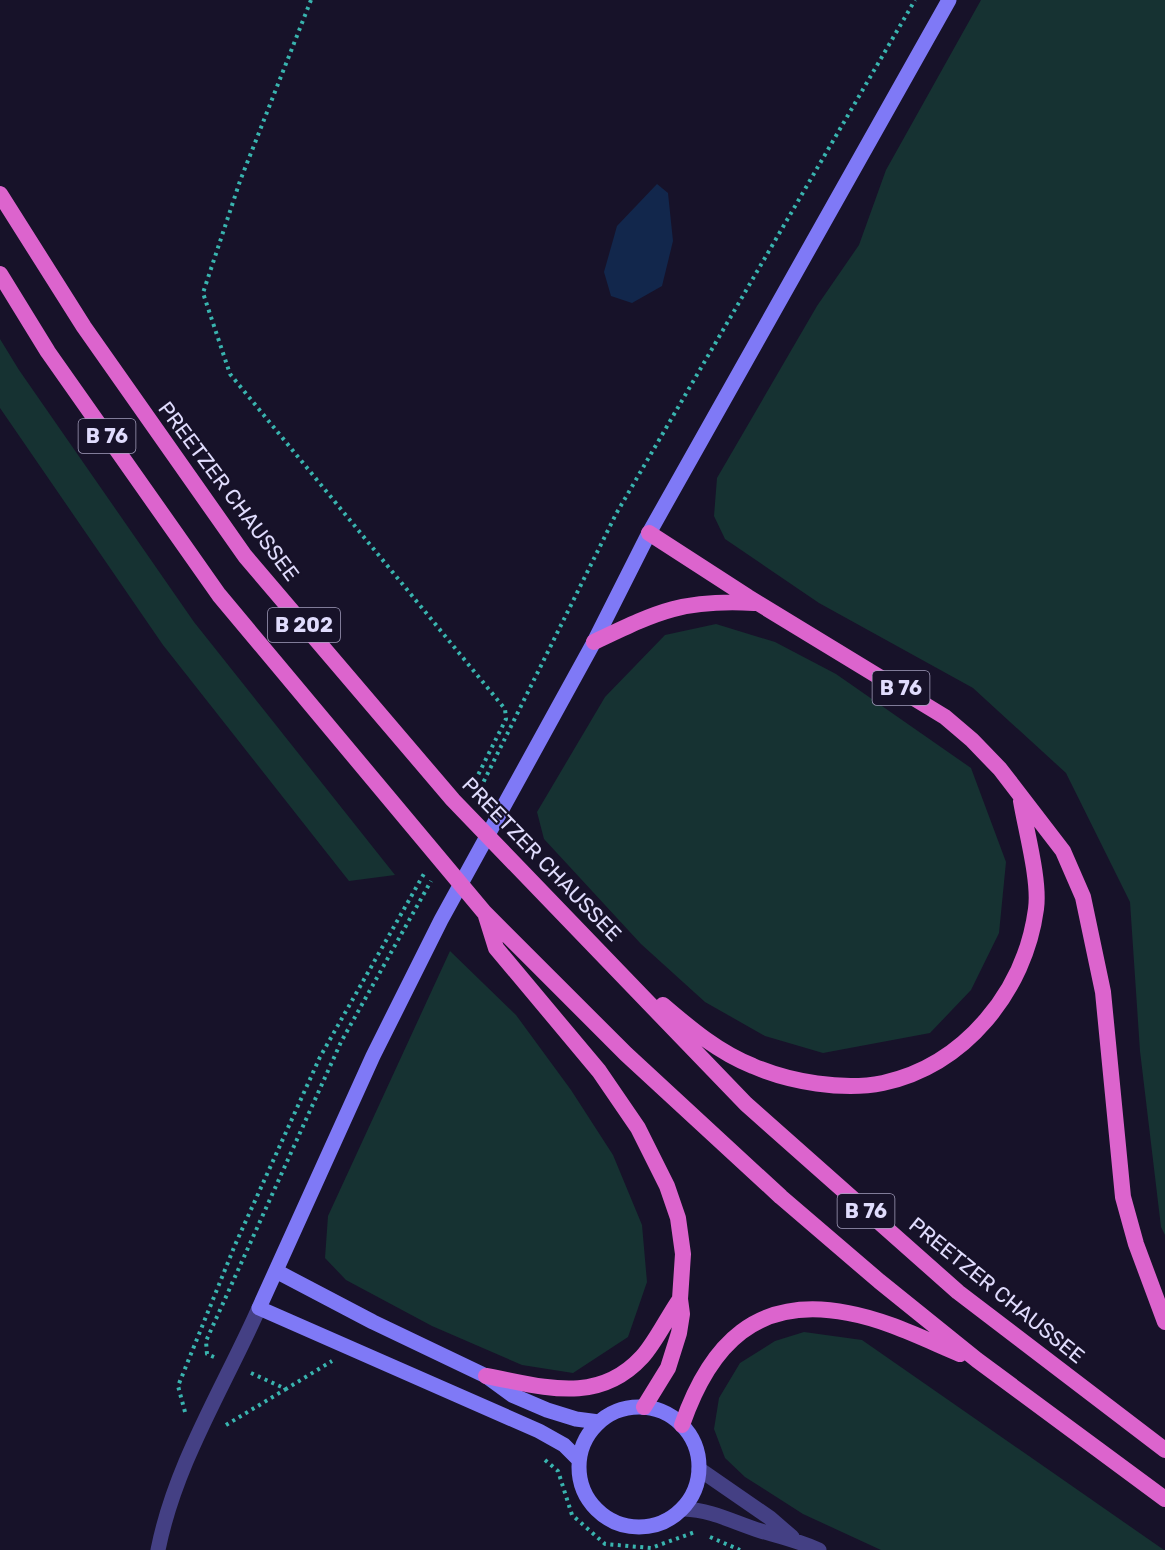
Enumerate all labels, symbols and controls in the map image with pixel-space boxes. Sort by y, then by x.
street label: PREETZER CHAUSSEE [153,396,305,586]
road number: B 76 [78,419,136,453]
road number: B 202 [268,608,340,642]
road number: B 76 [872,671,930,705]
street label: PREETZER CHAUSSEE [457,772,627,946]
road number: B 76 [838,1194,894,1228]
street label: PREETZER CHAUSSEE [904,1212,1090,1368]

